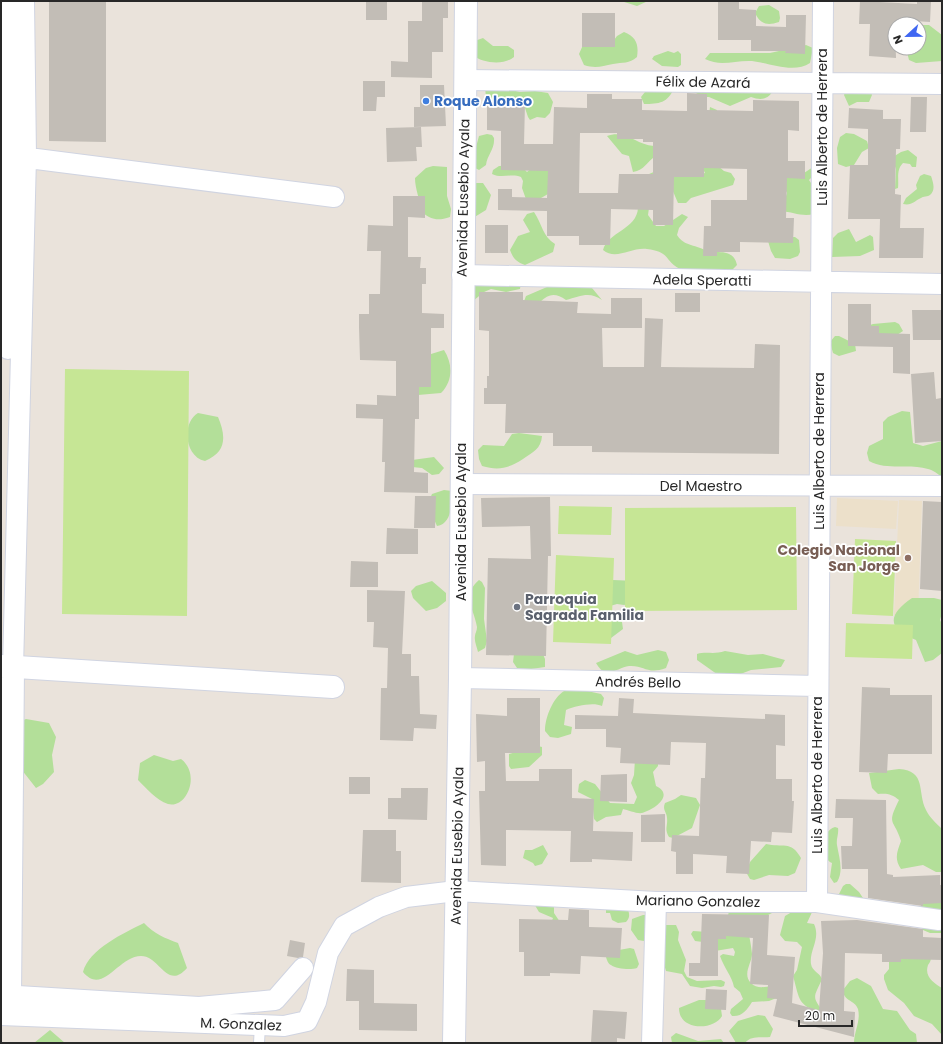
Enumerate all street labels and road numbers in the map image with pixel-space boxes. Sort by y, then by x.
street label: Luis Alberto de Herrera [812,48,832,206]
street label: Félix de Azará [655,71,751,93]
street label: Avenida Eusebio Ayala [452,119,474,277]
street label: Adela Speratti [652,269,752,291]
street label: Luis Alberto de Herrera [809,372,829,530]
street label: Avenida Eusebio Ayala [451,443,471,601]
street label: Del Maestro [660,476,742,496]
street label: Andrés Bello [595,671,681,693]
street label: Luis Alberto de Herrera [807,696,827,854]
street label: Avenida Eusebio Ayala [446,767,468,925]
street label: Mariano Gonzalez [636,890,760,912]
street label: M. Gonzalez [200,1013,282,1035]

